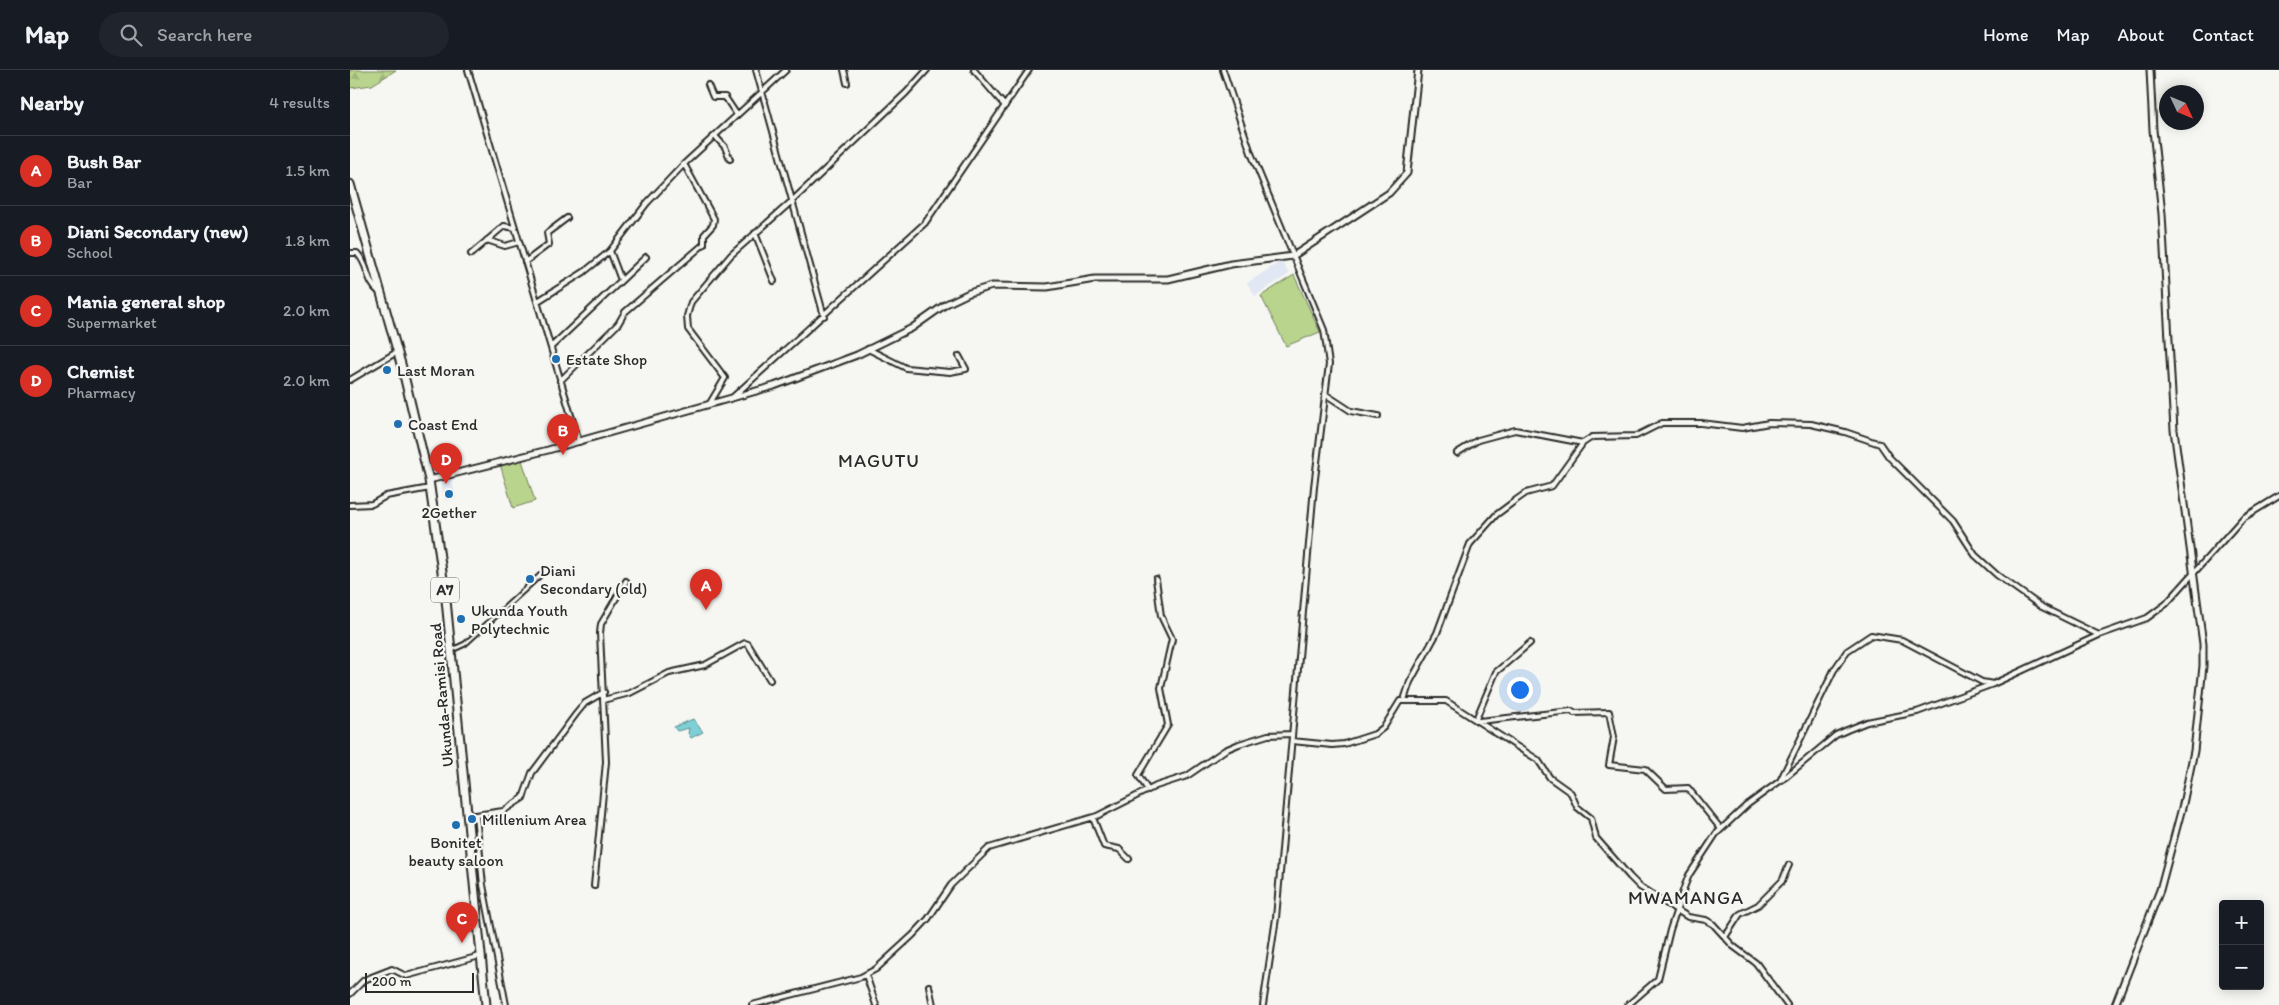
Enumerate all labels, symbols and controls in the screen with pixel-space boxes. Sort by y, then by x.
search box [99,12,449,57]
text: Map [25,20,69,49]
icon: search [117,21,145,49]
text: Search here [157,23,252,46]
text: Home [1983,24,2029,46]
text: Map [2057,24,2090,46]
text: About [2118,24,2164,46]
text: Contact [2192,24,2254,46]
north arrow [2159,85,2204,130]
text: Nearby [20,90,84,115]
text: 4 results [269,93,330,112]
text: Bush Bar [67,150,141,173]
text: A [31,161,41,180]
text: 1.5 km [285,161,330,180]
text: Bar [67,173,92,192]
text: Diani Secondary (new) [67,220,248,243]
text: B [31,231,41,250]
text: 1.8 km [285,231,330,250]
text: School [67,243,113,262]
text: Mania general shop [67,290,225,313]
text: C [31,301,41,320]
text: 2.0 km [283,301,330,320]
text: Supermarket [67,313,157,332]
place label: Estate Shop [566,350,647,369]
marker: Estate Shop [550,353,562,365]
text: Chemist [67,360,134,383]
place label: Last Moran [397,361,475,380]
marker: Last Moran [381,364,393,376]
text: D [31,371,41,390]
text: 2.0 km [283,371,330,390]
text: Pharmacy [67,383,135,402]
pin: B [547,414,579,455]
place label: Coast End [408,415,478,434]
marker: Coast End [392,418,404,430]
pin: D [430,443,462,484]
district label: MAGUTU [838,449,920,472]
marker: 2Gether [443,488,455,500]
place label: 2Gether [421,503,477,522]
place label: Diani Secondary (old) [540,561,647,598]
pin: A [690,569,722,610]
marker: Diani Secondary (old) [524,573,536,585]
road number: A7 [431,578,459,602]
place label: Ukunda Youth Polytechnic [471,601,568,638]
marker: Ukunda Youth Polytechnic [455,613,467,625]
street label: Ukunda-Ramisi Road [426,622,457,768]
your location [1507,677,1533,703]
place label: Millenium Area [482,810,587,829]
marker: Millenium Area [466,813,478,825]
marker: Bonitet beauty saloon [450,819,462,831]
place label: Bonitet beauty saloon [408,833,504,870]
district label: MWAMANGA [1628,886,1744,909]
map controls [2219,900,2264,990]
button: + [2219,900,2264,945]
pin: C [446,902,478,943]
button: − [2219,945,2264,990]
scale bar [365,970,474,993]
text: 200 m [372,973,412,990]

